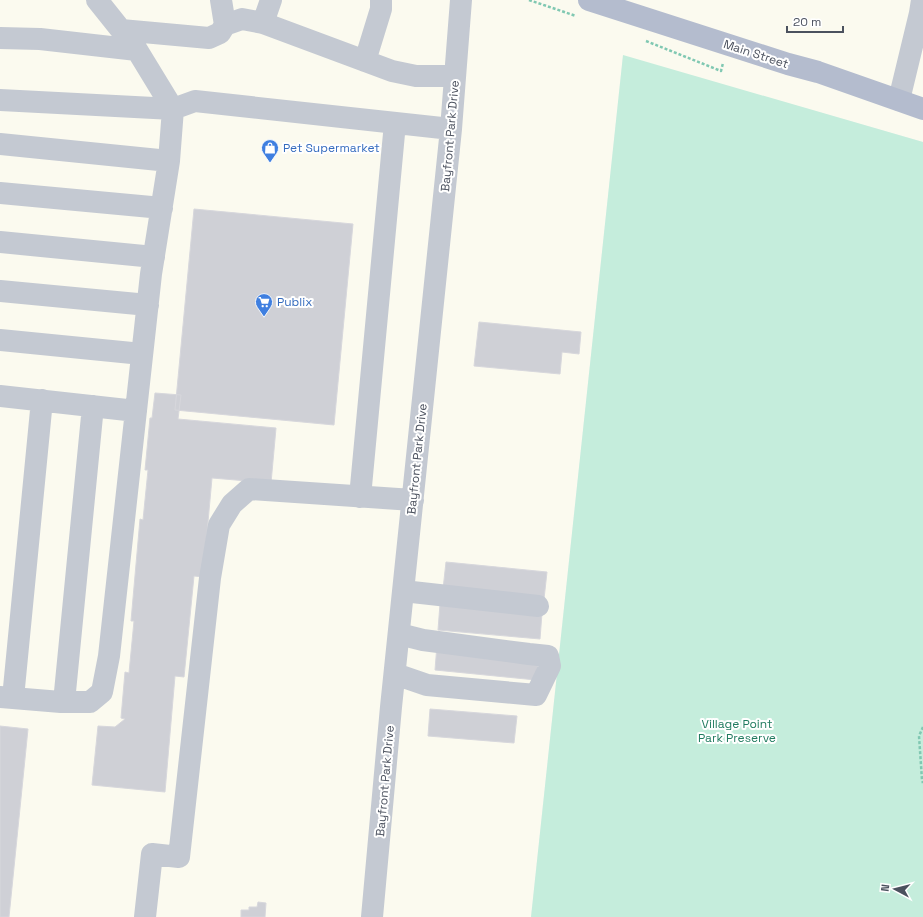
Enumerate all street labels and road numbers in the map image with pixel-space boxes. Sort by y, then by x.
street label: Main Street [722,36,790,72]
street label: Bayfront Park Drive [437,80,463,192]
street label: Bayfront Park Drive [403,403,431,515]
street label: Bayfront Park Drive [372,725,398,837]

